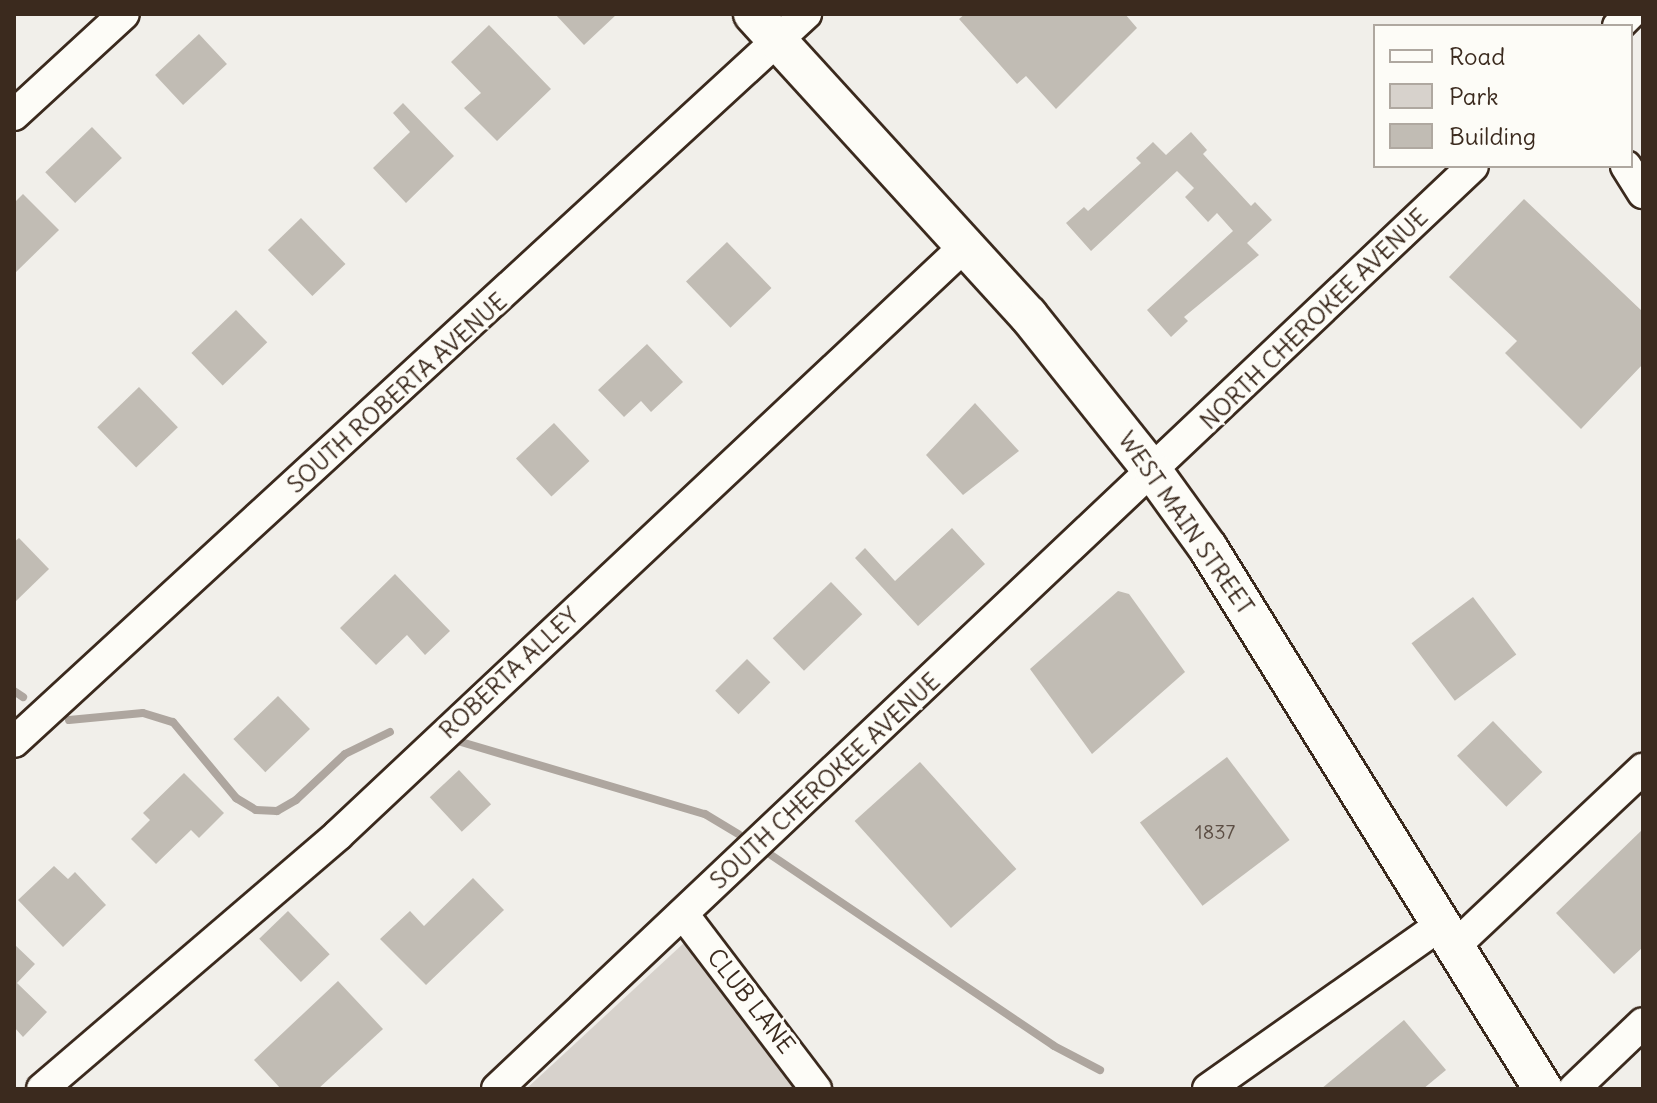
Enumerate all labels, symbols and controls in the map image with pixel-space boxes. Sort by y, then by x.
legend [1373,24,1633,168]
text: Road [1449,41,1505,71]
text: Park [1449,81,1499,111]
text: Building [1449,121,1536,151]
street label: NORTH CHEROKEE AVENUE [1194,203,1434,435]
street label: SOUTH ROBERTA AVENUE [281,287,513,499]
street label: WEST MAIN STREET [1112,426,1260,620]
street label: ROBERTA ALLEY [433,601,585,745]
street label: SOUTH CHEROKEE AVENUE [704,667,946,895]
house number: 1837 [1195,819,1235,843]
street label: CLUB LANE [701,943,801,1059]

